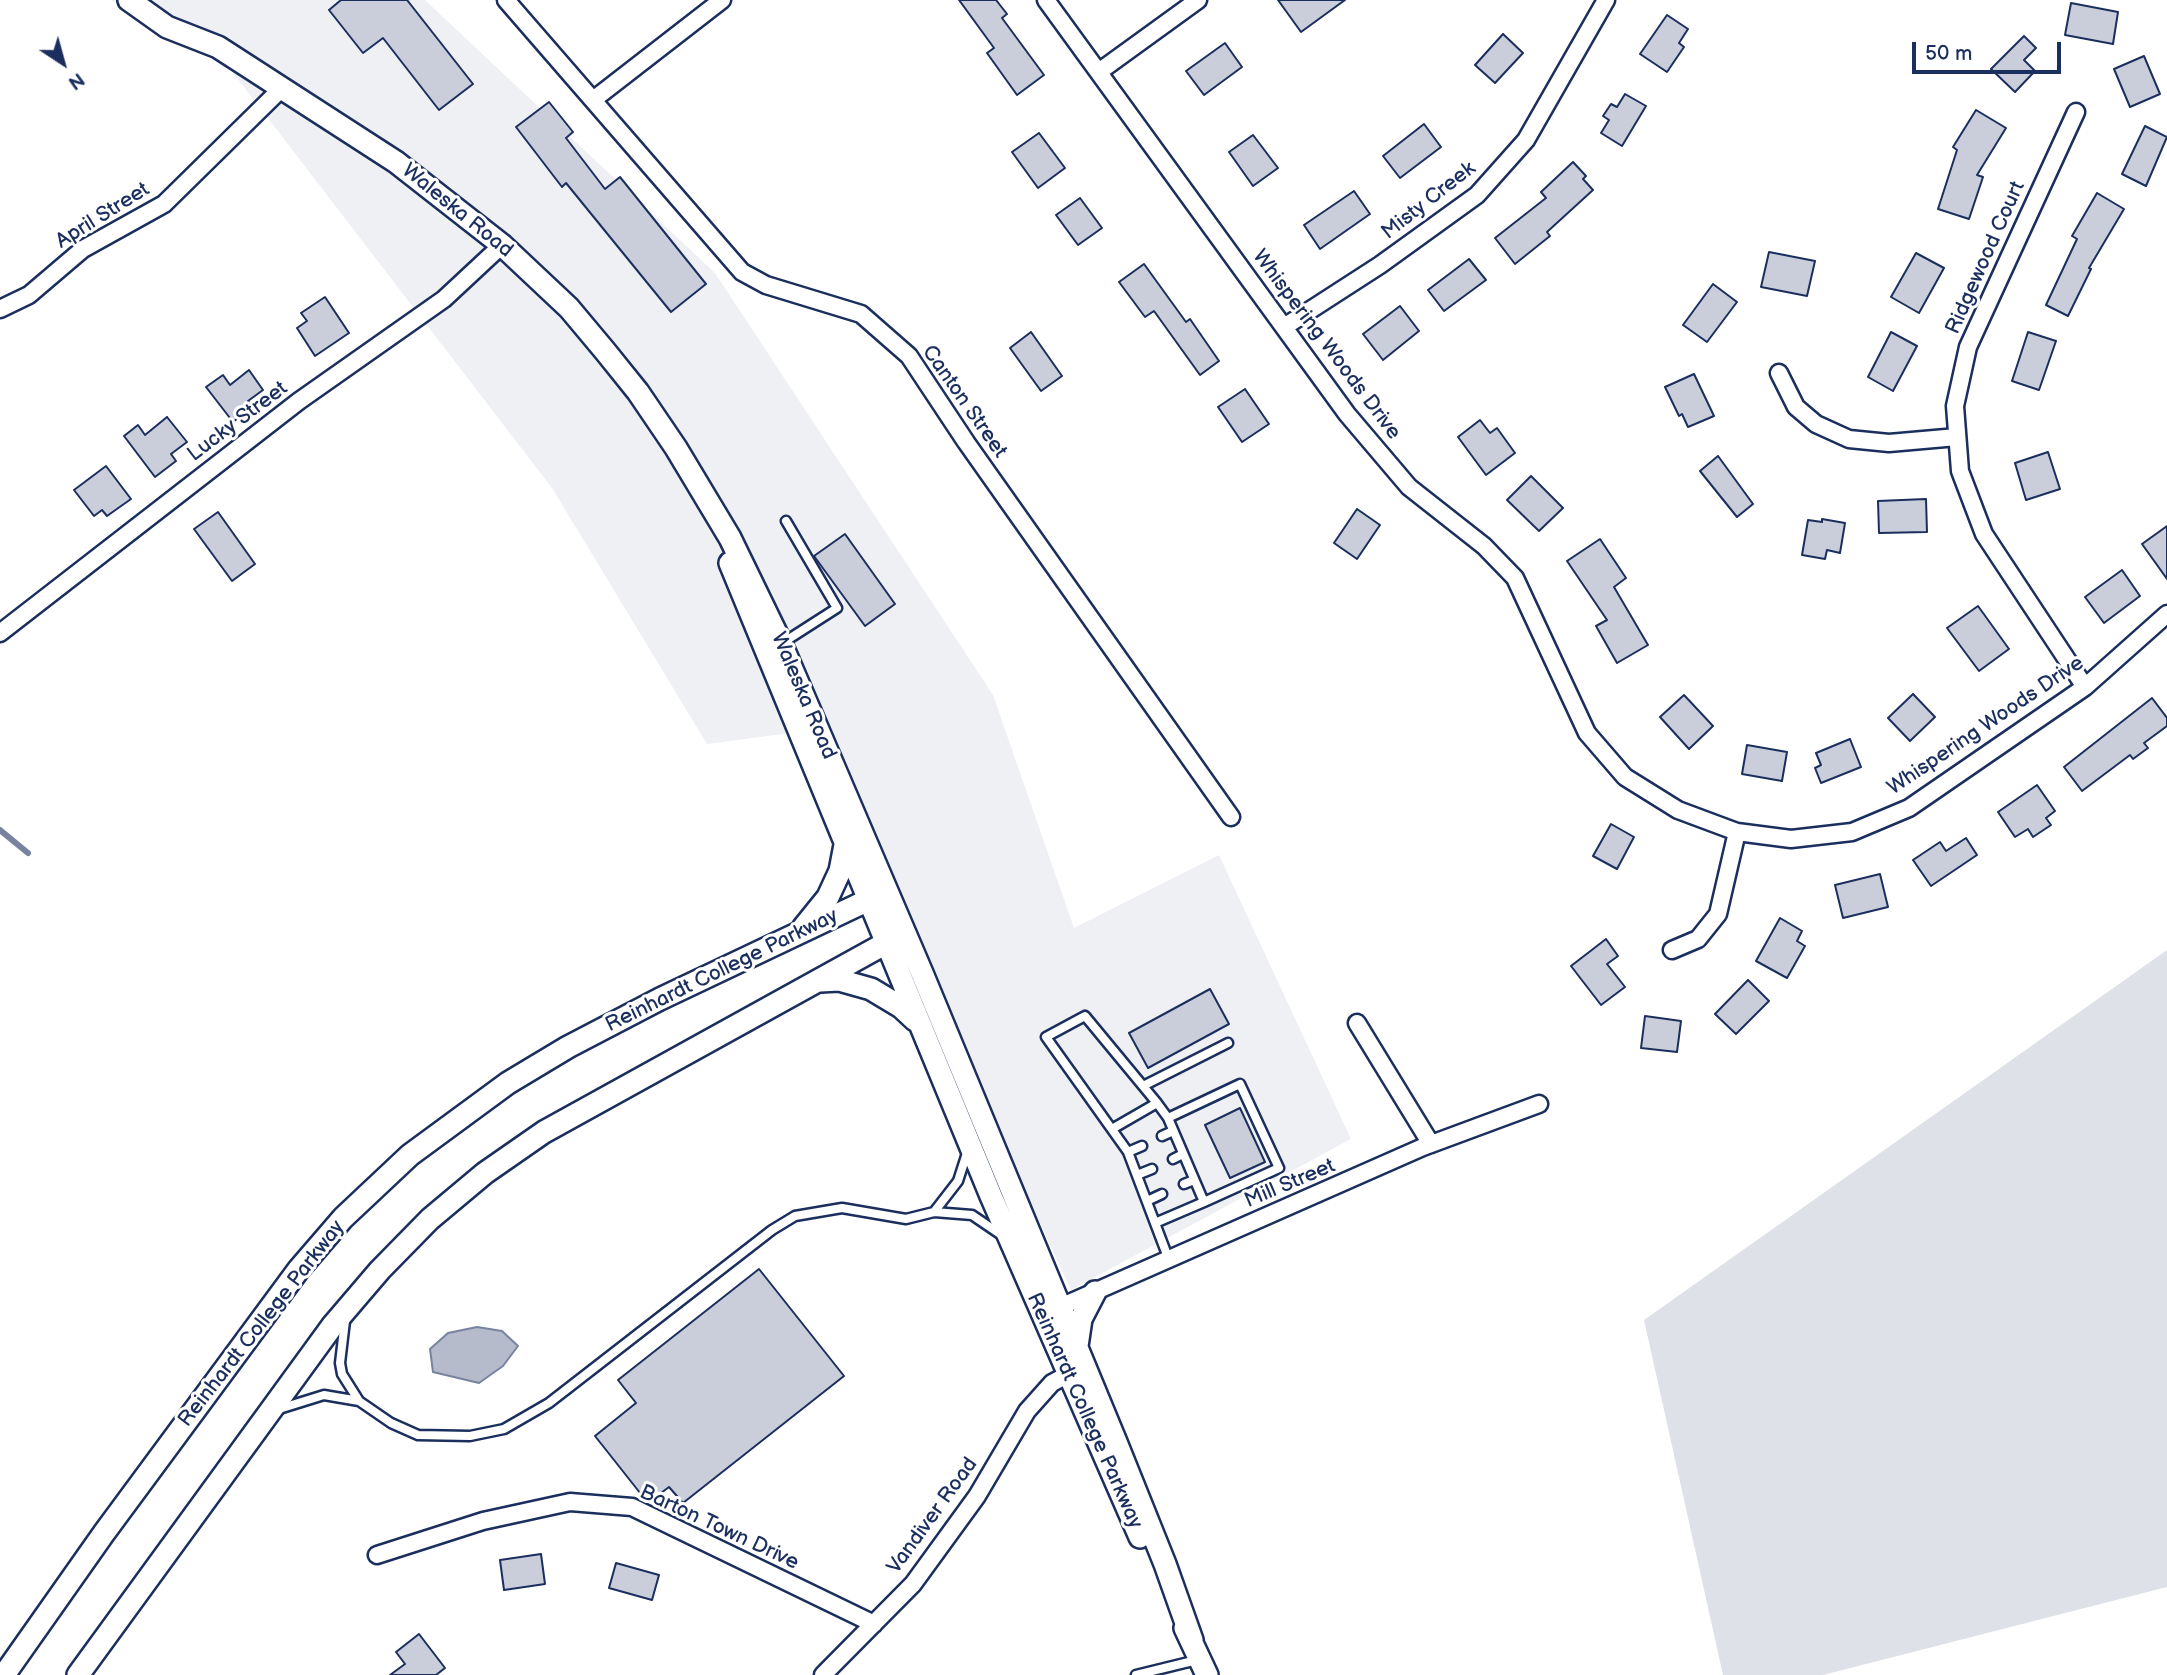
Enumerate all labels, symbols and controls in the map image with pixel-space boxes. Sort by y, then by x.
north arrow [28,28,98,98]
scale bar [1915,28,2064,72]
text: 50 m [1925,41,1972,66]
text: N [63,67,88,94]
street label: Misty Creek [1377,156,1481,246]
street label: Waleska Road [396,159,518,263]
street label: April Street [52,177,154,255]
street label: Ridgewood Court [1941,178,2031,338]
street label: Whispering Woods Drive [1246,245,1406,445]
street label: Canton Street [916,341,1012,463]
street label: Lucky Street [183,376,293,468]
street label: Waleska Road [765,629,841,763]
street label: Whispering Woods Drive [1883,651,2089,801]
street label: Reinhardt College Parkway [602,904,842,1038]
street label: Mill Street [1241,1154,1339,1214]
street label: Reinhardt College Parkway [174,1216,350,1432]
street label: Reinhardt College Parkway [1021,1289,1147,1533]
street label: Vandiver Road [882,1453,984,1579]
street label: Barton Town Drive [635,1480,803,1576]

